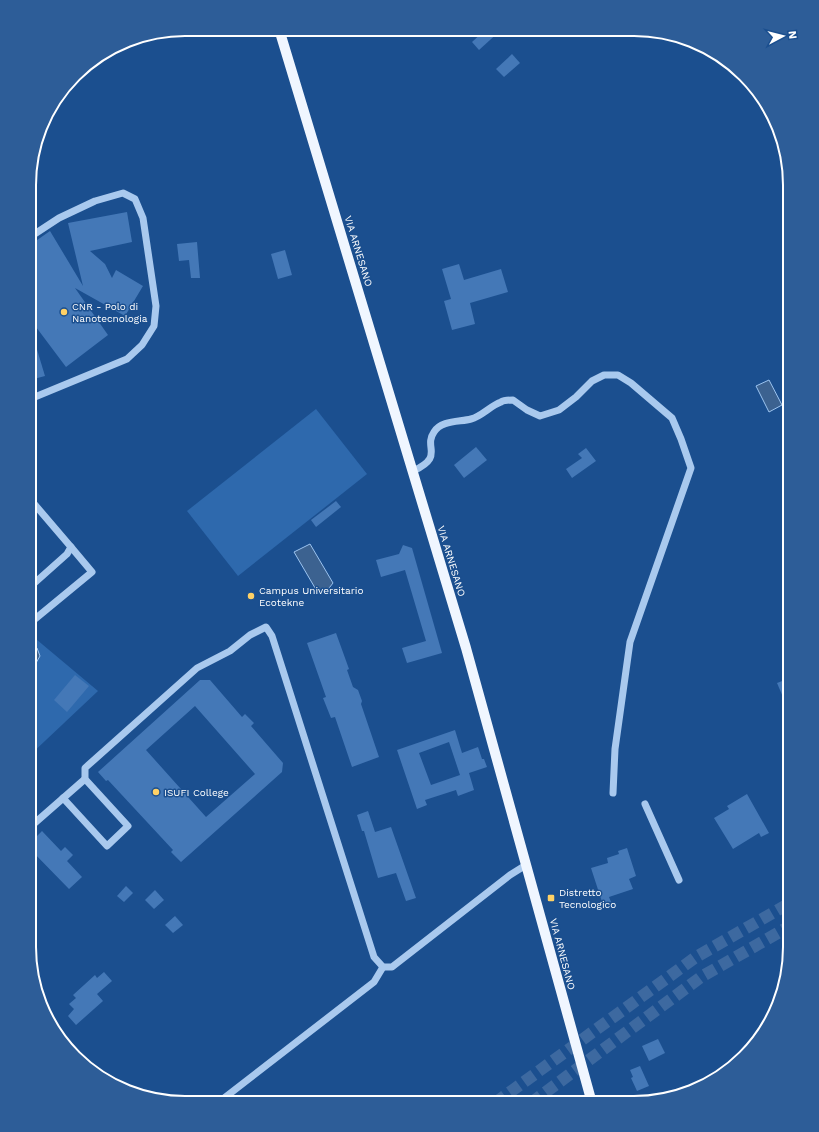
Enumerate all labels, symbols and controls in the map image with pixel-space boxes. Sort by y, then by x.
north arrow [763,16,803,56]
text: N [785,30,799,40]
street label: VIA ARNESANO [343,214,375,288]
place label: CNR - Polo di Nanotecnologia [72,301,148,324]
marker: CNR - Polo di Nanotecnologia [59,307,69,317]
street label: VIA ARNESANO [436,524,468,598]
place label: Campus Universitario Ecotekne [259,585,363,608]
marker: Campus Universitario Ecotekne [246,591,256,601]
marker: ISUFI College [151,787,161,797]
place label: ISUFI College [164,787,229,798]
place label: Distretto Tecnologico [559,887,616,910]
marker: Distretto Tecnologico [546,893,556,903]
street label: VIA ARNESANO [548,917,577,991]

